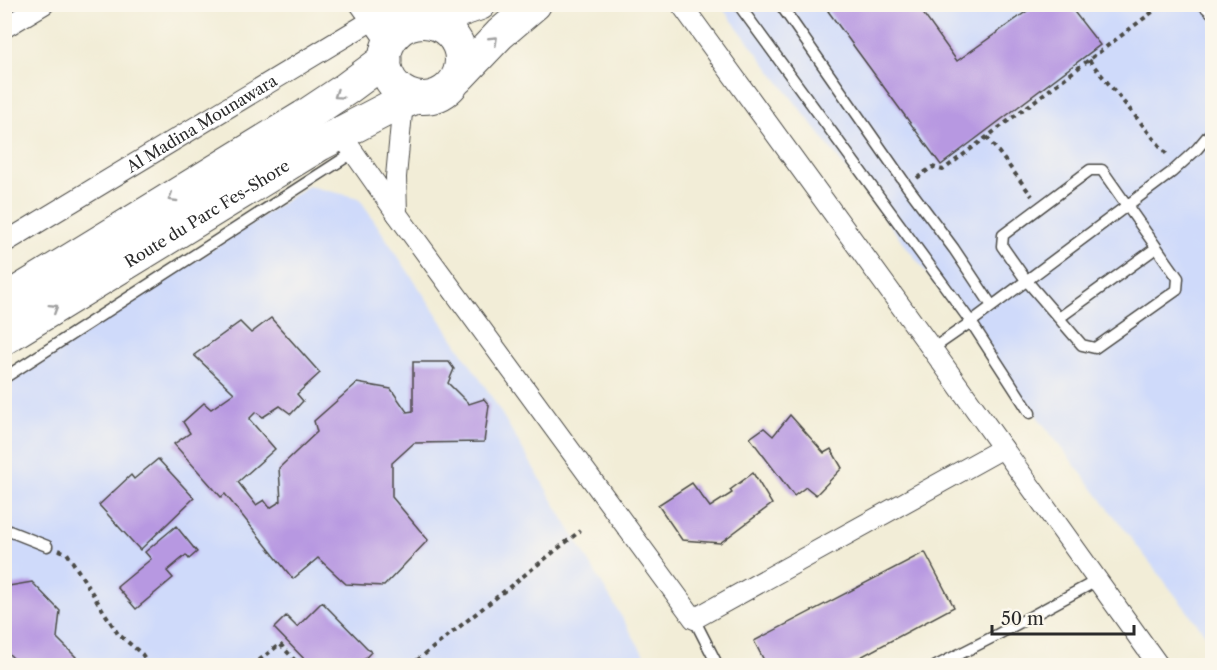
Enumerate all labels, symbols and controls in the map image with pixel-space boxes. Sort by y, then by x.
one-way arrow [488,36,498,47]
street label: Al Madina Mounawara [122,70,281,177]
one-way arrow [333,88,344,99]
street label: Route du Parc Fes-Shore [121,155,293,272]
one-way arrow [168,191,178,203]
one-way arrow [48,303,58,315]
scale bar [992,598,1134,636]
text: 50 m [1001,608,1044,630]

